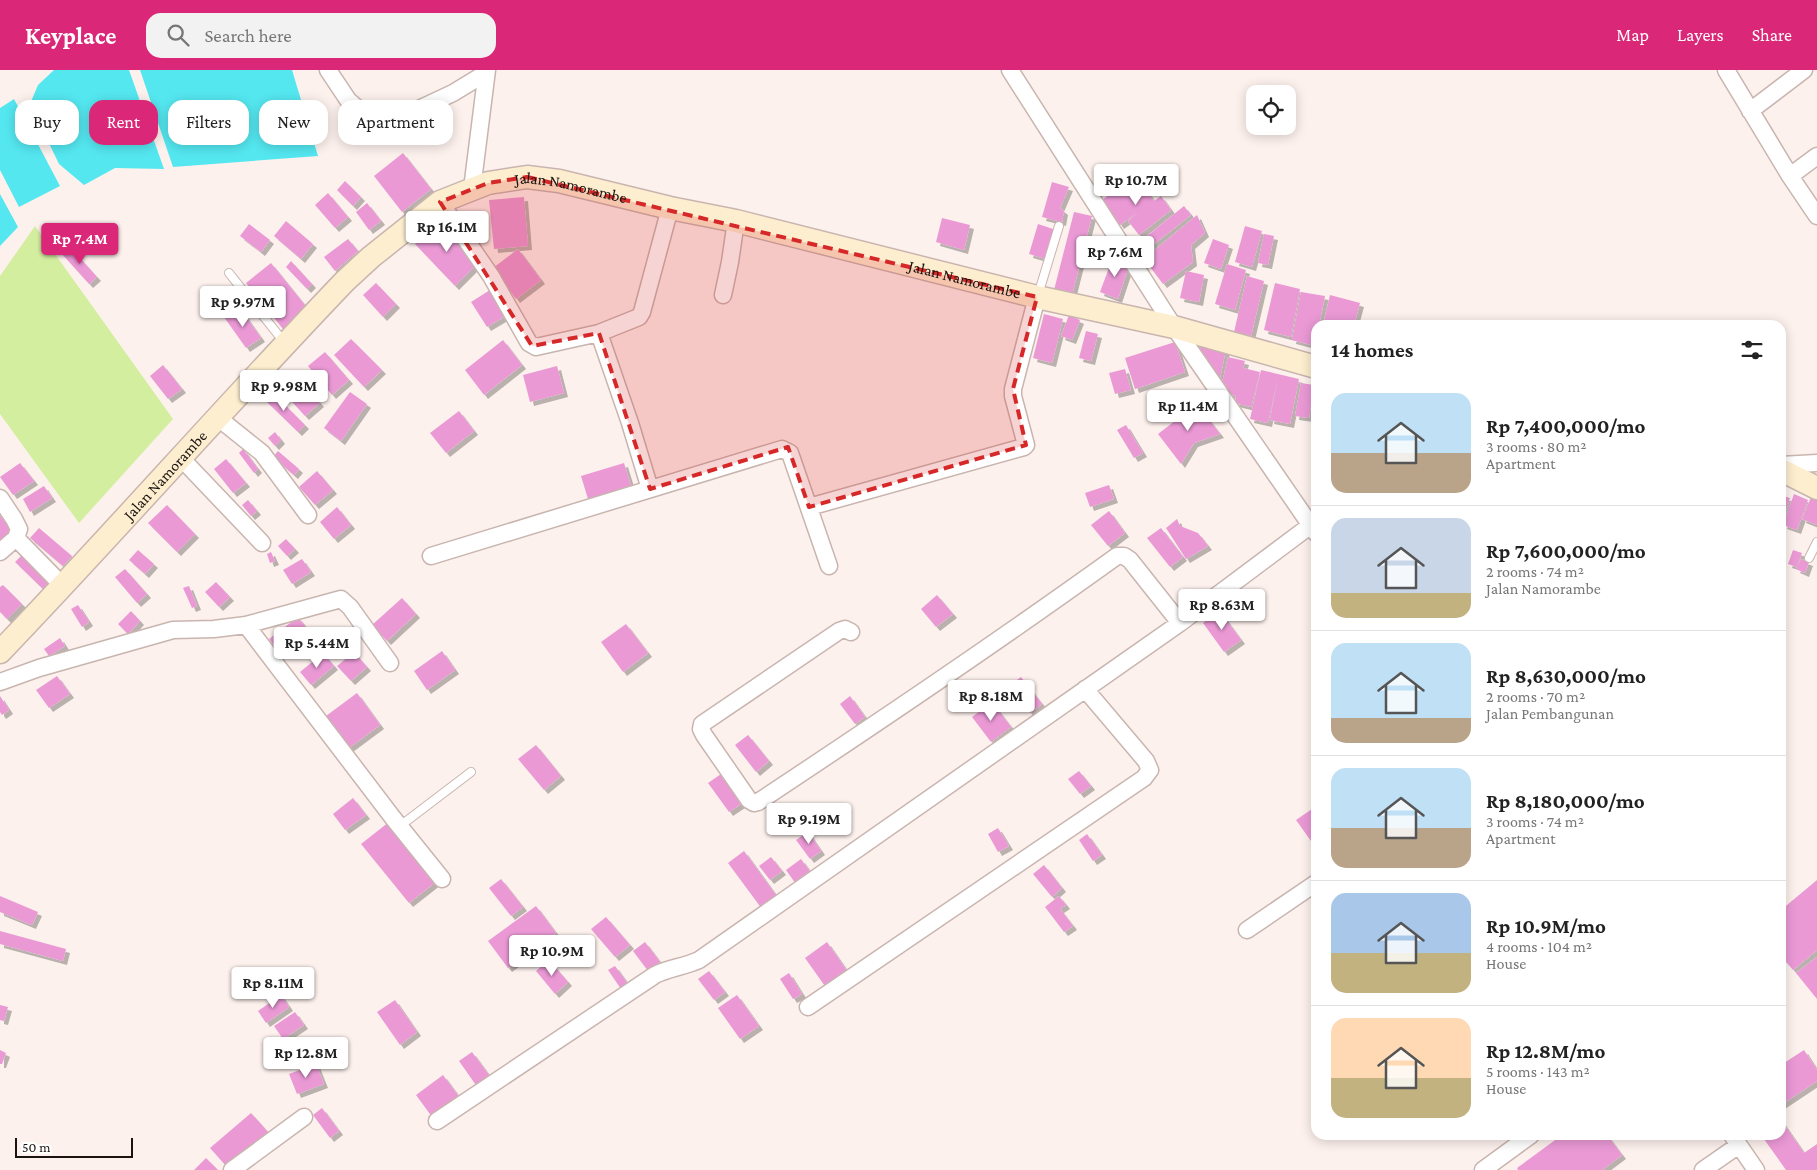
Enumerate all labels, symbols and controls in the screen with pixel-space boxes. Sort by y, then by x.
search box [146,13,496,58]
icon: search [164,21,192,49]
text: Keyplace [25,22,116,49]
text: Search here [204,25,292,46]
text: Map [1616,25,1649,45]
text: Layers [1677,25,1724,45]
text: Share [1752,25,1792,45]
map controls [1246,85,1296,135]
button: locate [1246,85,1296,135]
chip: Buy [15,100,79,145]
chip: Rent [89,100,158,145]
chip: Filters [168,100,249,145]
chip: New [259,100,328,145]
chip: Apartment [338,100,453,145]
pin: Rp 10.7M [1084,164,1188,206]
street label: Jalan Namorambe [511,169,629,206]
text: Rp 10.7M [1105,171,1167,188]
pin: Rp 16.1M [395,210,499,253]
text: Rp 16.1M [417,218,477,235]
pin: Rp 7.4M [34,222,126,265]
text: Rp 7.4M [52,230,108,247]
pin: Rp 7.6M [1069,236,1161,278]
text: Rp 7.6M [1087,243,1143,260]
street label: Jalan Namorambe [905,256,1022,302]
pin: Rp 9.97M [191,286,295,328]
text: Rp 9.97M [211,293,275,310]
icon: filters [1738,336,1766,364]
text: 14 homes [1331,338,1413,362]
pin: Rp 9.98M [232,370,336,412]
text: Rp 9.98M [251,377,317,394]
pin: Rp 11.4M [1136,390,1240,432]
text: Rp 11.4M [1158,397,1218,414]
icon: home [1371,413,1431,473]
text: Rp 7,400,000/mo [1486,414,1645,438]
street label: Jalan Namorambe [119,427,210,525]
text: 3 rooms · 80 m² [1486,438,1587,455]
text: Apartment [1486,455,1556,472]
icon: home [1371,538,1431,598]
text: Rp 7,600,000/mo [1486,539,1646,563]
text: 2 rooms · 74 m² [1486,563,1584,580]
text: Jalan Namorambe [1486,580,1601,597]
pin: Rp 8.63M [1170,588,1274,631]
text: Rp 8.63M [1189,596,1255,613]
pin: Rp 5.44M [265,626,369,669]
text: Rp 5.44M [285,634,349,651]
icon: home [1371,663,1431,723]
text: Rp 8,630,000/mo [1486,664,1646,688]
pin: Rp 8.18M [939,680,1043,722]
text: Rp 8.18M [959,687,1023,704]
text: 2 rooms · 70 m² [1486,688,1585,705]
text: Jalan Pembangunan [1486,705,1614,722]
icon: home [1371,788,1431,848]
text: Rp 8,180,000/mo [1486,789,1645,813]
pin: Rp 9.19M [757,802,861,845]
text: Rp 9.19M [777,810,841,827]
text: 3 rooms · 74 m² [1486,813,1584,830]
text: Apartment [1486,830,1556,847]
icon: home [1371,913,1431,973]
text: Rp 10.9M/mo [1486,914,1606,938]
pin: Rp 10.9M [500,934,604,977]
text: 4 rooms · 104 m² [1486,938,1592,955]
text: Rp 10.9M [520,942,584,959]
text: House [1486,955,1526,972]
pin: Rp 8.11M [221,966,325,1009]
text: Rp 8.11M [242,974,304,991]
pin: Rp 12.8M [254,1036,358,1079]
icon: home [1371,1038,1431,1098]
text: Rp 12.8M/mo [1486,1039,1605,1063]
text: Rp 12.8M [274,1044,338,1061]
text: 5 rooms · 143 m² [1486,1063,1590,1080]
text: House [1486,1080,1526,1097]
scale bar [15,1135,132,1158]
text: 50 m [22,1139,50,1155]

